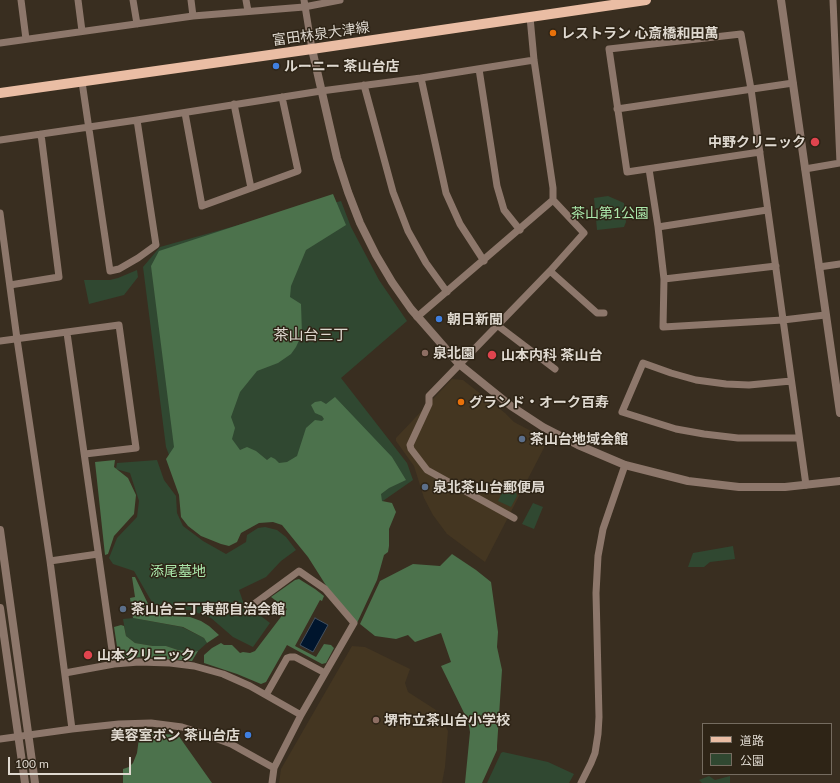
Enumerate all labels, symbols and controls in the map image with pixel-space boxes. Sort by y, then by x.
street label: 富田林泉大津線 [271,19,371,49]
place label: レストラン 心斎橋和田萬 [561,25,718,41]
marker: レストラン 心斎橋和田萬 [548,28,558,38]
place label: ルーニー 茶山台店 [284,58,399,74]
marker: ルーニー 茶山台店 [271,61,281,71]
place label: 中野クリニック [708,134,806,150]
marker: 中野クリニック [809,136,821,148]
park label: 茶山第1公園 [571,205,649,221]
place label: 朝日新聞 [447,311,503,327]
marker: 朝日新聞 [434,314,444,324]
district label: 茶山台三丁 [274,326,348,344]
place label: 泉北園 [433,345,475,361]
place label: 山本内科 茶山台 [501,347,602,363]
marker: 泉北園 [420,348,430,358]
marker: 山本内科 茶山台 [486,349,498,361]
place label: グランド・オーク百寿 [469,394,609,410]
marker: グランド・オーク百寿 [456,397,466,407]
place label: 茶山台地域会館 [530,431,628,447]
marker: 茶山台地域会館 [517,434,527,444]
place label: 泉北茶山台郵便局 [433,479,545,495]
marker: 泉北茶山台郵便局 [420,482,430,492]
park label: 添尾墓地 [150,563,206,579]
place label: 茶山台三丁東部自治会館 [131,601,285,617]
marker: 茶山台三丁東部自治会館 [118,604,128,614]
place label: 山本クリニック [97,647,195,663]
marker: 山本クリニック [82,649,94,661]
place label: 堺市立茶山台小学校 [384,712,510,728]
marker: 堺市立茶山台小学校 [371,715,381,725]
legend [702,723,832,775]
place label: 美容室ボン 茶山台店 [111,727,240,743]
marker: 美容室ボン 茶山台店 [243,730,253,740]
text: 道路 [740,733,764,748]
scale bar [10,749,133,775]
text: 公園 [740,753,764,768]
text: 100 m [15,756,49,771]

